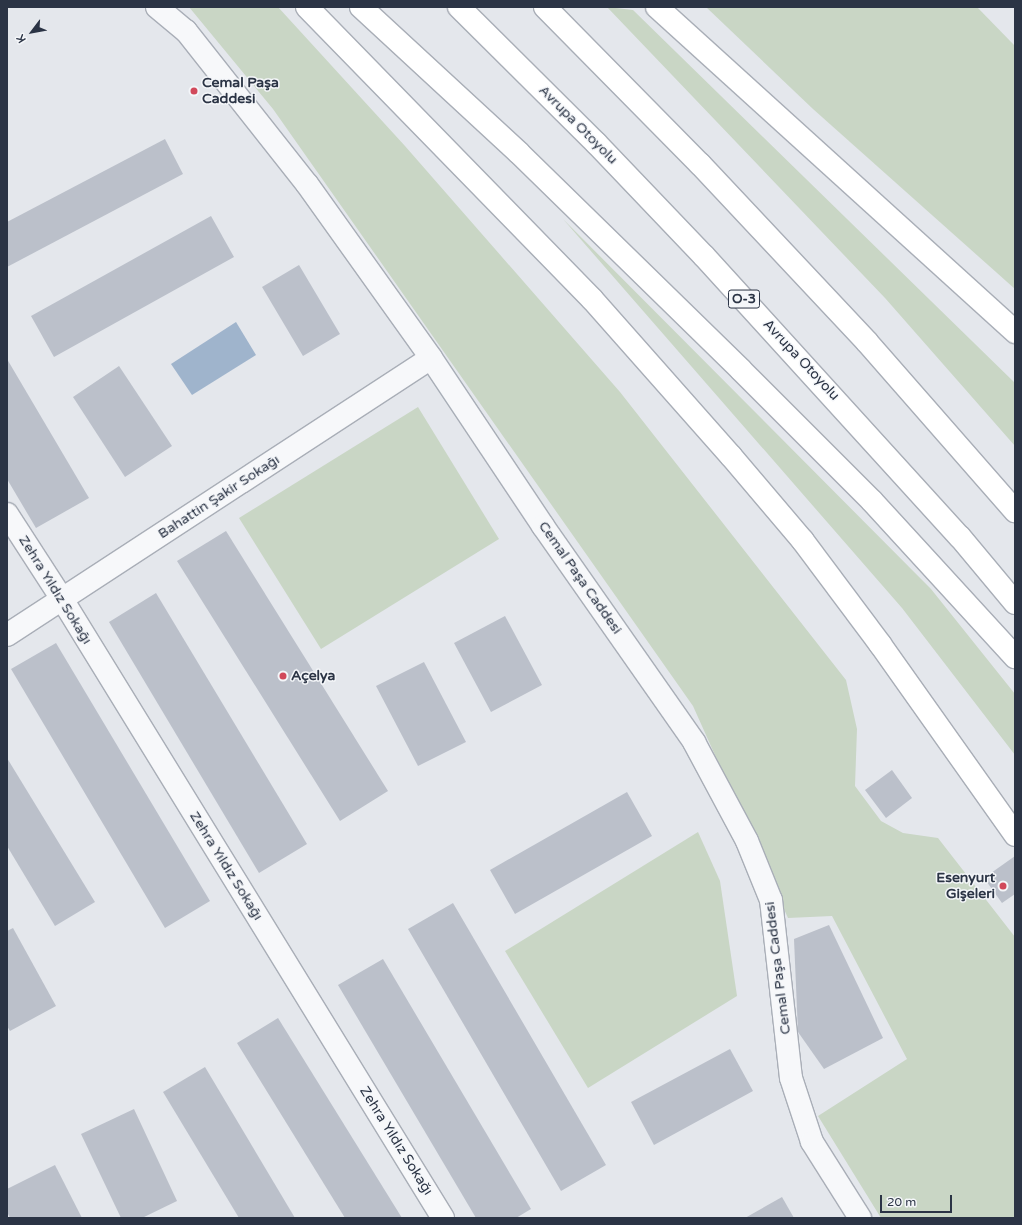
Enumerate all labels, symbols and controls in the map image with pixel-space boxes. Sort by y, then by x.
north arrow [12,12,52,52]
text: K [14,32,29,45]
place label: Cemal Paşa Caddesi [202,75,279,108]
street label: Avrupa Otoyolu [535,82,621,168]
marker: Cemal Paşa Caddesi [189,86,199,96]
road number: O-3 [727,288,761,310]
street label: Avrupa Otoyolu [759,316,843,404]
street label: Bahattin Şakir Sokağı [155,451,283,543]
street label: Cemal Paşa Caddesi [535,518,625,638]
street label: Zehra Yıldız Sokağı [15,533,95,647]
place label: Açelya [291,668,335,684]
marker: Açelya [278,671,288,681]
street label: Zehra Yıldız Sokağı [186,809,266,923]
place label: Esenyurt Gişeleri [936,870,995,902]
marker: Esenyurt Gişeleri [998,881,1008,891]
street label: Cemal Paşa Caddesi [762,901,794,1035]
street label: Zehra Yıldız Sokağı [356,1084,436,1198]
scale bar [882,1187,954,1213]
text: 20 m [887,1195,916,1209]

